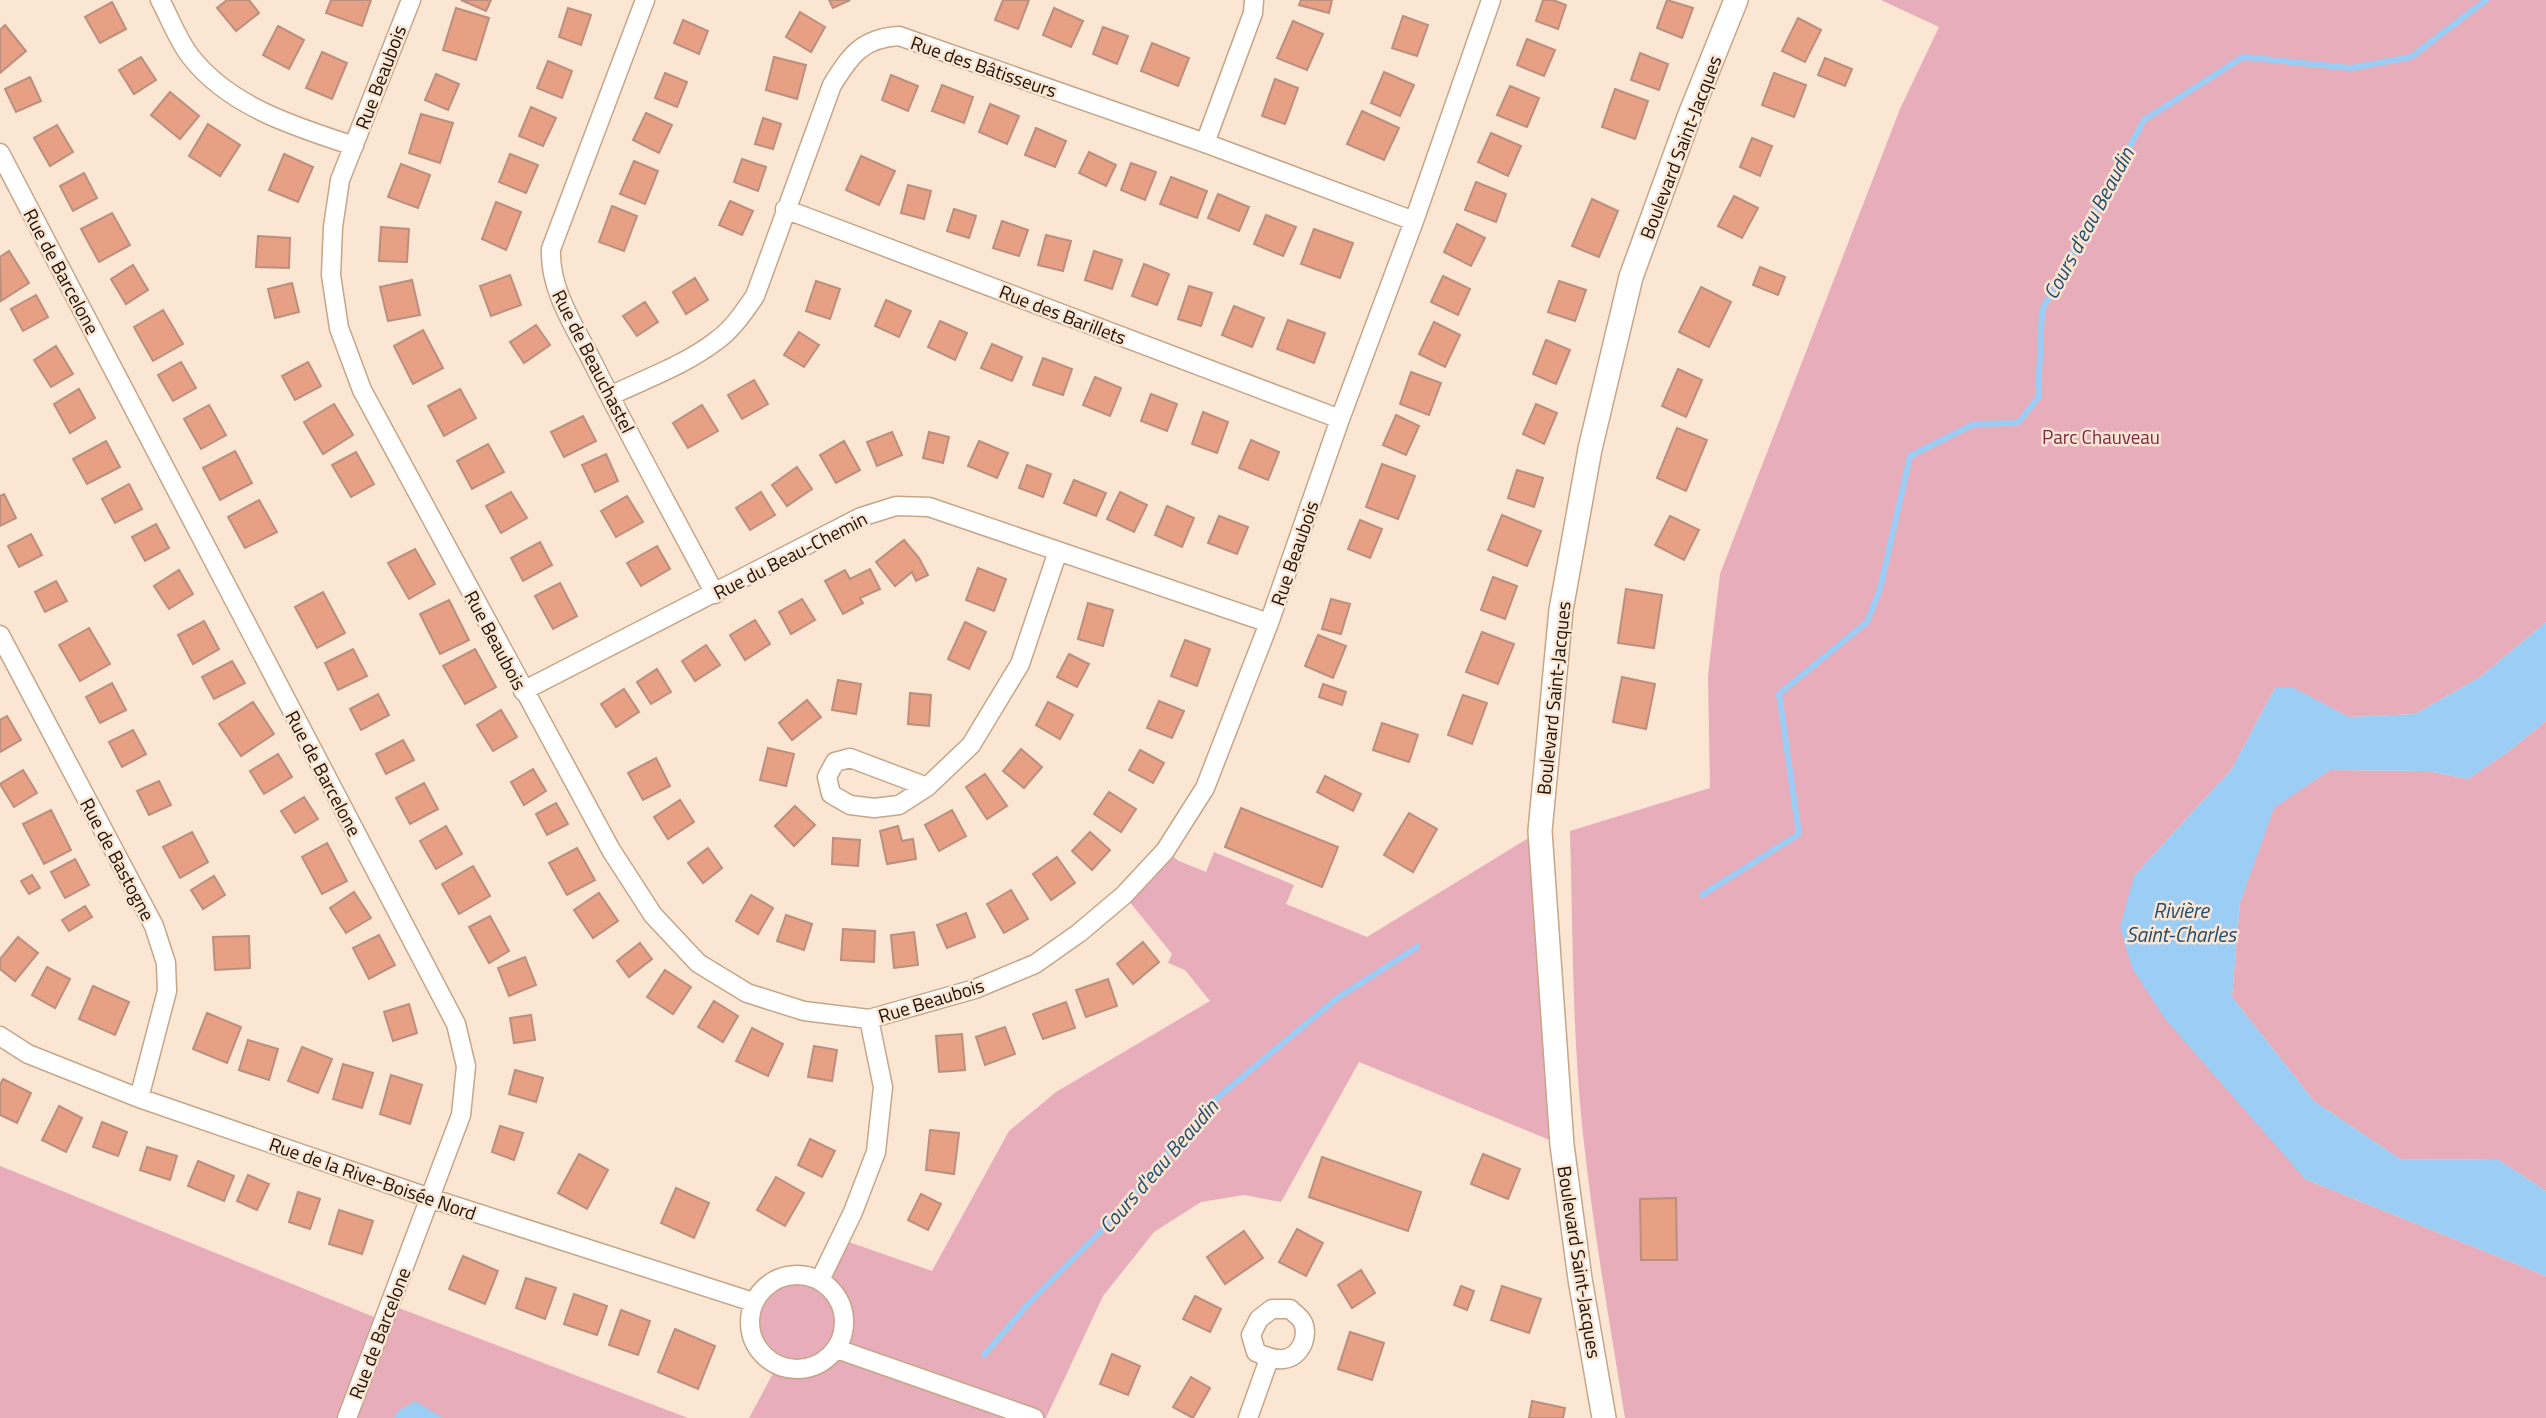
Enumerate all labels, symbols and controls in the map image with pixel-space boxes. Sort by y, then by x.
street label: Rue Beaubois [347,21,413,133]
street label: Rue des Bâtisseurs [907,27,1061,105]
street label: Boulevard Saint-Jacques [1632,51,1728,243]
water label: Cours d'eau Beaudin [2034,141,2142,305]
street label: Rue de Barcelone [17,203,107,339]
street label: Rue des Barillets [995,276,1131,352]
street label: Rue de Beauchastel [545,284,643,438]
park label: Parc Chauveau [2042,422,2160,451]
street label: Rue Beaubois [1262,496,1326,609]
street label: Rue du Beau-Chemin [708,504,872,606]
street label: Rue Beaubois [458,585,535,695]
street label: Boulevard Saint-Jacques [1528,600,1578,796]
street label: Rue de Barcelone [279,705,369,841]
street label: Rue de Bastogne [73,792,163,926]
water label: Rivière Saint-Charles [2126,894,2238,950]
street label: Rue Beaubois [874,970,988,1030]
water label: Cours d'eau Beaudin [1091,1092,1226,1240]
street label: Rue de la Rive-Boisée Nord [265,1129,481,1227]
street label: Boulevard Saint-Jacques [1550,1164,1610,1361]
street label: Rue de Barcelone [341,1263,417,1403]

